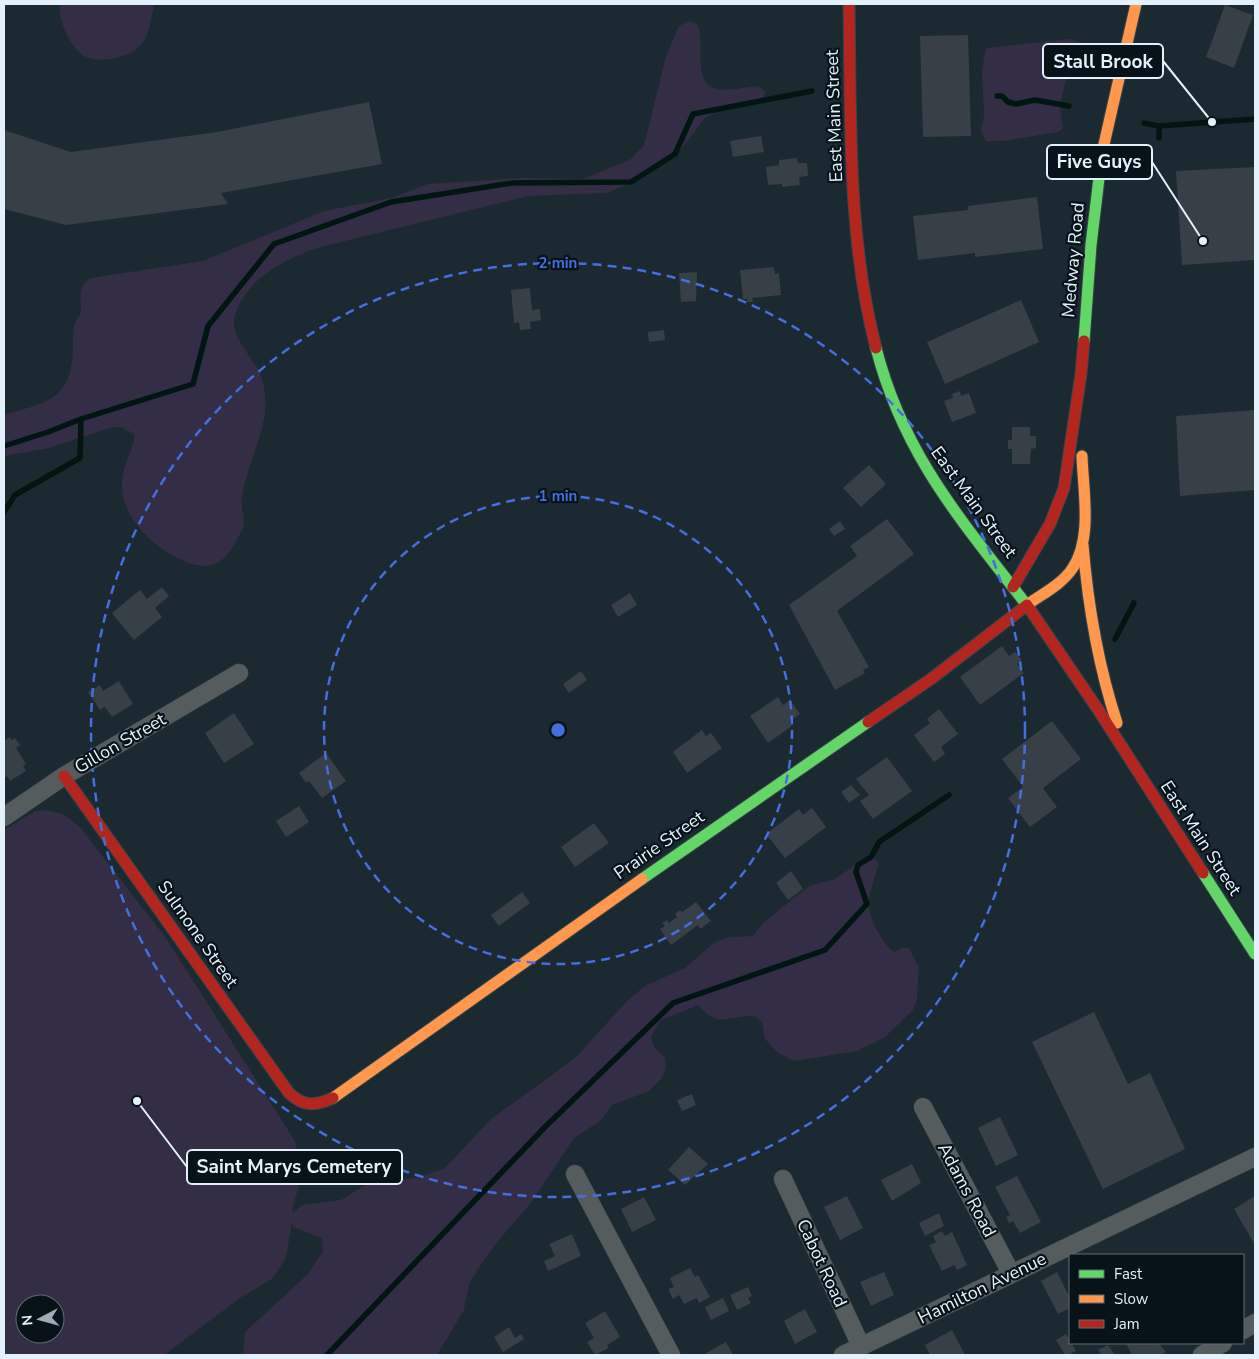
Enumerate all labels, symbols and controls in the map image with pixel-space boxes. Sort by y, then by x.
callout: Stall Brook [1043,44,1163,78]
street label: East Main Street [820,49,848,183]
text: Stall Brook [1053,49,1153,75]
callout: Five Guys [1047,145,1152,179]
text: Five Guys [1057,149,1141,175]
street label: Medway Road [1056,201,1090,319]
text: 2 min [539,253,577,273]
street label: East Main Street [925,441,1023,563]
text: 1 min [539,486,577,506]
street label: Gillon Street [70,707,171,779]
centre of rings [549,721,567,739]
street label: East Main Street [1155,776,1248,901]
street label: Prairie Street [609,805,710,885]
street label: Sulmone Street [152,876,244,993]
street label: Adams Road [932,1139,1002,1241]
callout: Saint Marys Cemetery [187,1150,402,1184]
text: Saint Marys Cemetery [197,1154,392,1180]
street label: Cabot Road [791,1215,853,1311]
street label: Hamilton Avenue [914,1246,1050,1330]
legend [1069,1254,1244,1344]
text: Fast [1114,1264,1143,1284]
text: Slow [1114,1289,1149,1309]
north arrow [15,1294,65,1344]
text: N [18,1314,38,1327]
text: Jam [1113,1314,1140,1334]

